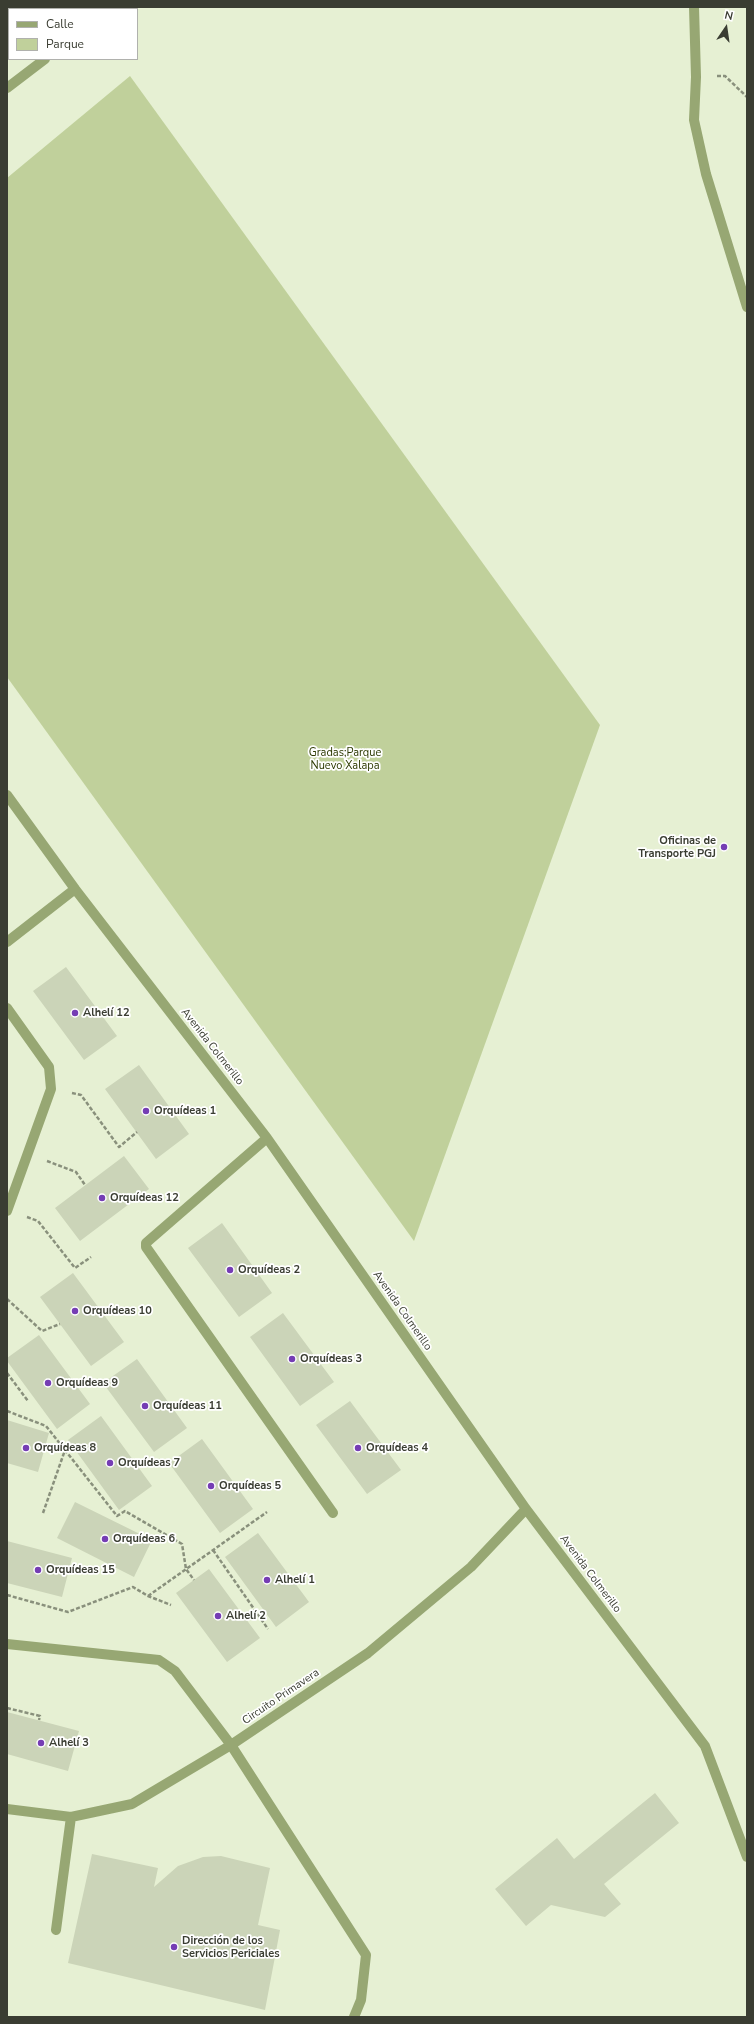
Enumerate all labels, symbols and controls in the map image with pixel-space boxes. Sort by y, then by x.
legend [8,8,138,60]
north arrow [706,8,746,48]
text: N [723,8,735,24]
text: Calle [46,16,74,32]
text: Parque [46,36,84,52]
park label: Gradas;Parque Nuevo Xalapa [309,746,381,772]
place label: Oficinas de Transporte PGJ [638,834,716,860]
marker: Oficinas de Transporte PGJ [719,842,729,852]
place label: Alhelí 12 [83,1006,130,1020]
street label: Avenida Colmerillo [178,1006,246,1088]
marker: Alhelí 12 [70,1008,80,1018]
place label: Orquídeas 1 [154,1104,216,1118]
marker: Orquídeas 1 [141,1106,151,1116]
place label: Orquídeas 12 [110,1191,179,1205]
marker: Orquídeas 12 [97,1193,107,1203]
place label: Orquídeas 2 [238,1263,300,1277]
marker: Orquídeas 2 [225,1265,235,1275]
street label: Avenida Colmerillo [370,1269,434,1353]
place label: Orquídeas 10 [83,1304,152,1318]
marker: Orquídeas 10 [70,1306,80,1316]
place label: Orquídeas 3 [300,1352,362,1366]
marker: Orquídeas 3 [287,1354,297,1364]
place label: Orquídeas 9 [56,1376,118,1390]
marker: Orquídeas 9 [43,1378,53,1388]
place label: Orquídeas 11 [153,1399,222,1413]
marker: Orquídeas 11 [140,1401,150,1411]
place label: Orquídeas 8 [34,1441,96,1455]
place label: Orquídeas 4 [366,1441,428,1455]
marker: Orquídeas 8 [21,1443,31,1453]
marker: Orquídeas 4 [353,1443,363,1453]
place label: Orquídeas 7 [118,1456,180,1470]
marker: Orquídeas 7 [105,1458,115,1468]
place label: Orquídeas 5 [219,1479,281,1493]
marker: Orquídeas 5 [206,1481,216,1491]
place label: Orquídeas 6 [113,1532,175,1546]
street label: Avenida Colmerillo [557,1533,623,1615]
marker: Orquídeas 6 [100,1534,110,1544]
place label: Orquídeas 15 [46,1563,115,1577]
marker: Orquídeas 15 [33,1565,43,1575]
place label: Alhelí 1 [275,1573,315,1587]
marker: Alhelí 1 [262,1575,272,1585]
place label: Alhelí 2 [226,1609,266,1623]
marker: Alhelí 2 [213,1611,223,1621]
street label: Circuito Primavera [240,1666,322,1728]
place label: Alhelí 3 [49,1736,89,1750]
marker: Alhelí 3 [36,1738,46,1748]
place label: Dirección de los Servicios Periciales [182,1934,280,1960]
marker: Dirección de los Servicios Periciales [169,1942,179,1952]

